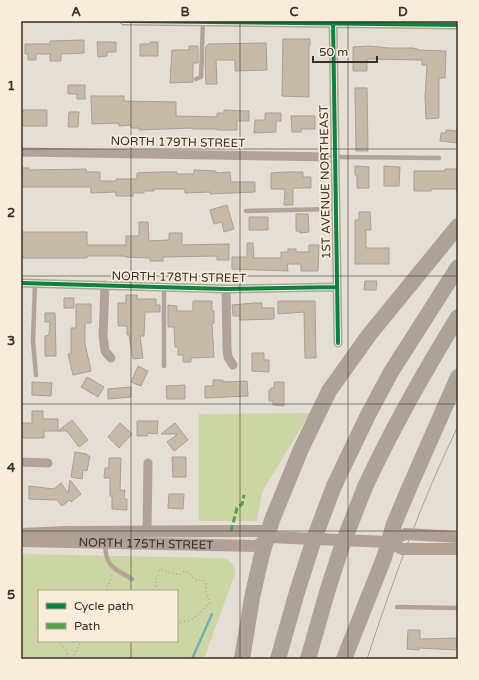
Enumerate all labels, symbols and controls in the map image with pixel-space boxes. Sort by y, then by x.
text: A [71,4,81,20]
text: B [180,4,190,20]
text: C [289,4,299,20]
text: D [398,4,408,20]
scale bar [313,38,377,64]
text: 50 m [319,45,348,59]
text: 1 [7,78,15,94]
street label: 1ST AVENUE NORTHEAST [317,104,333,259]
street label: NORTH 179TH STREET [110,134,246,150]
text: 2 [7,205,15,221]
street label: NORTH 178TH STREET [111,269,247,285]
text: 3 [7,333,15,349]
text: 4 [7,460,16,476]
street label: NORTH 175TH STREET [78,535,214,552]
text: 5 [7,587,15,603]
legend [38,590,178,642]
text: Cycle path [74,599,133,613]
text: Path [74,619,100,633]

